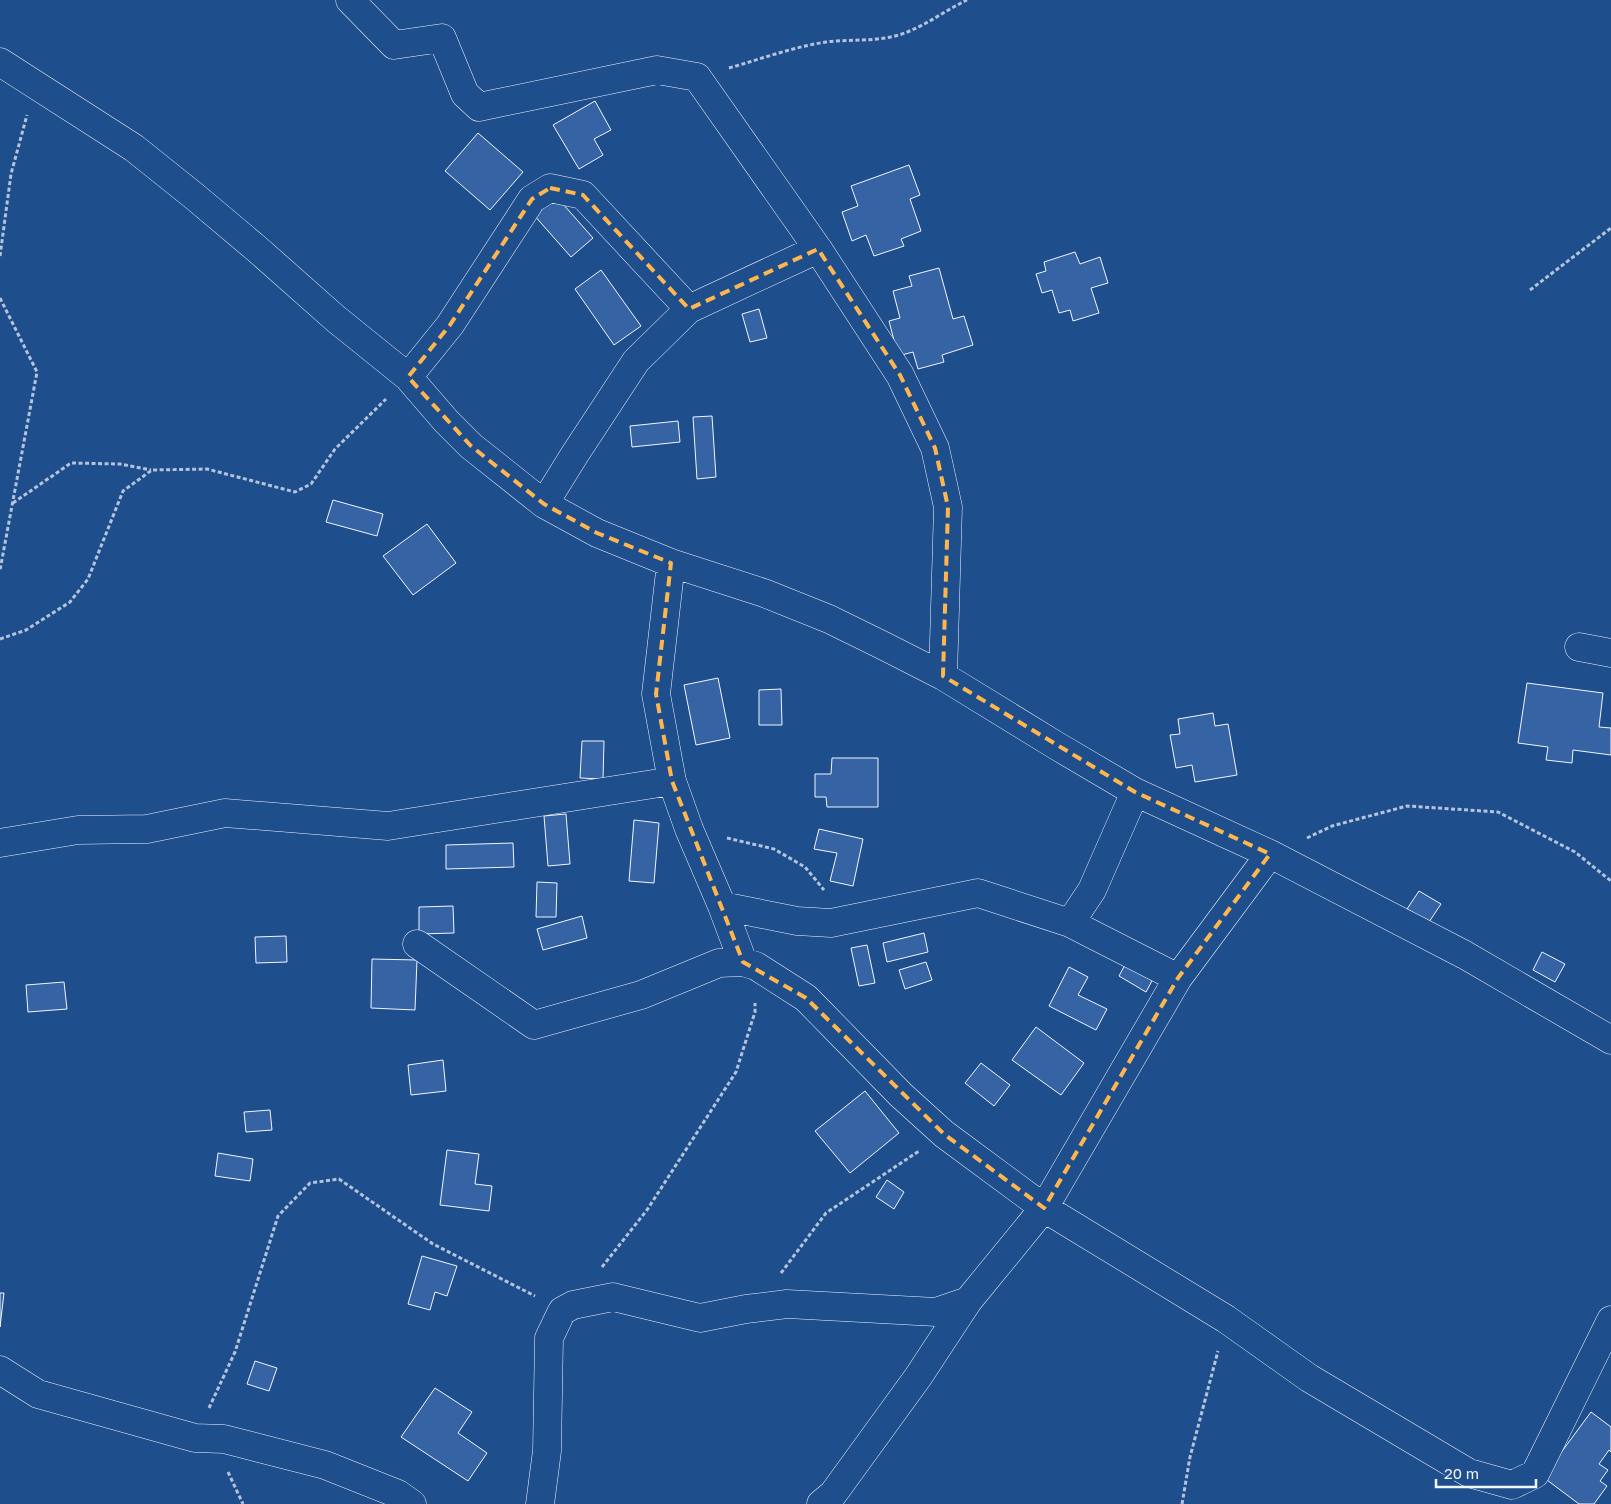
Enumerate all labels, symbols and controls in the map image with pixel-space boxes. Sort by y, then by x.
scale bar [1436,1456,1536,1488]
text: 20 m [1444,1464,1479,1482]

